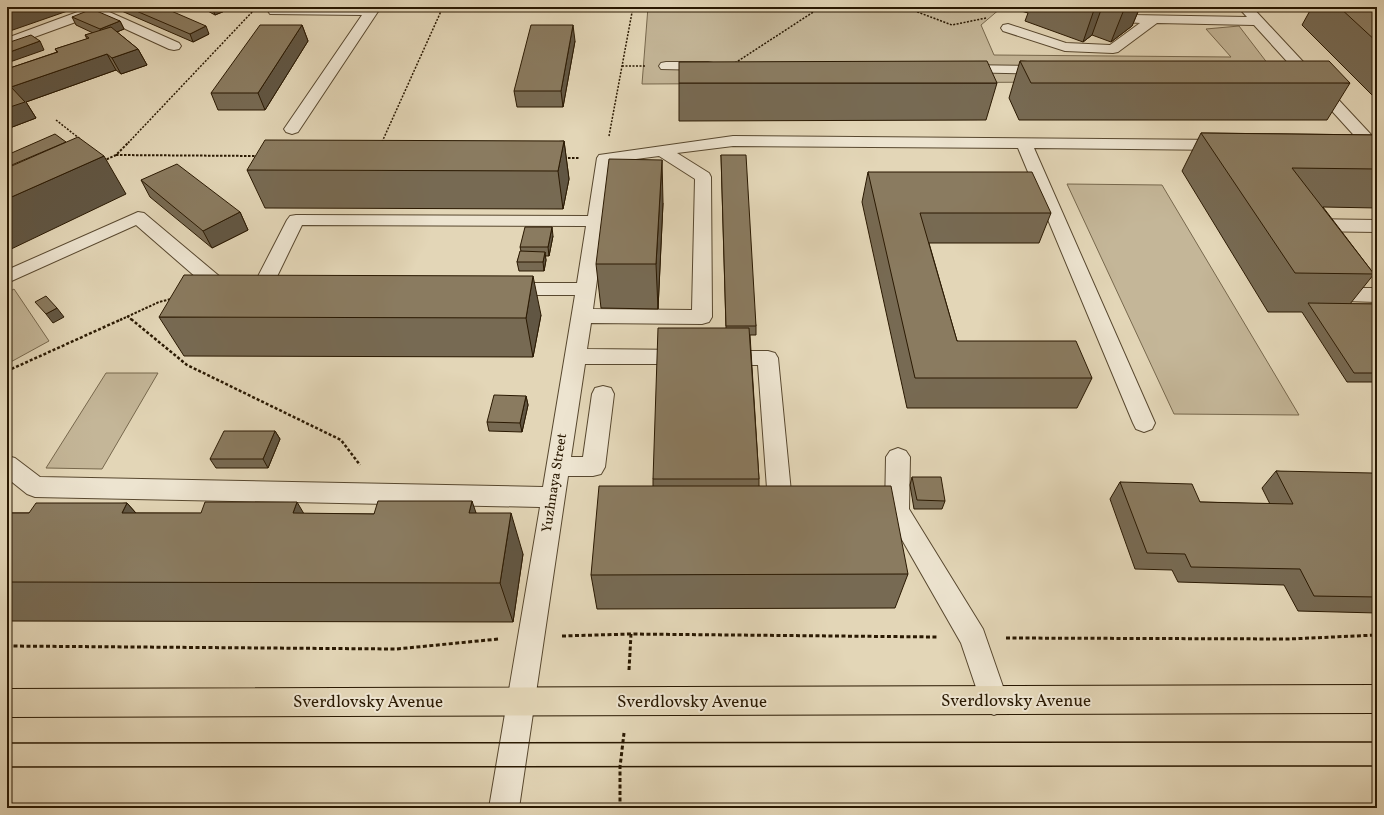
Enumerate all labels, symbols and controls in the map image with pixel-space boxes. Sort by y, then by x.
street label: Yuzhnaya Street [538,432,572,534]
street label: Sverdlovsky Avenue [941,690,1091,713]
street label: Sverdlovsky Avenue [293,691,443,714]
street label: Sverdlovsky Avenue [617,691,767,714]

